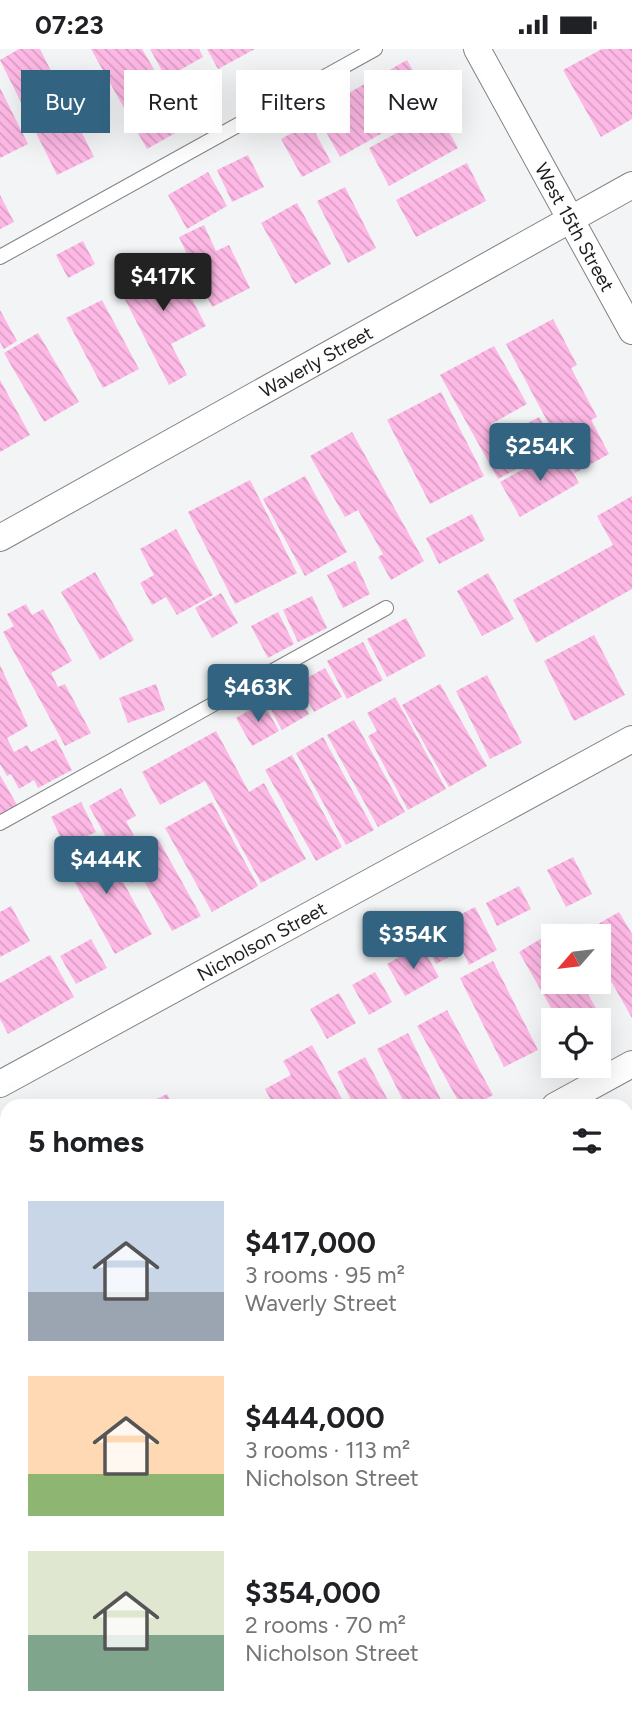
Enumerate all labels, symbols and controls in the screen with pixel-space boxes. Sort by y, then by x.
text: 07:23 [35,9,104,41]
chip: Buy [21,70,110,133]
chip: Rent [124,70,222,133]
chip: Filters [236,70,350,133]
chip: New [364,70,462,133]
street label: West 15th Street [530,159,619,295]
pin: $417K [114,253,212,313]
text: $417K [130,262,196,290]
street label: Waverly Street [256,321,376,402]
pin: $254K [491,423,589,483]
text: $254K [505,432,575,460]
pin: $463K [209,665,307,724]
text: $463K [224,673,292,701]
pin: $444K [57,837,155,896]
text: $444K [70,845,142,873]
street label: Nicholson Street [193,897,330,986]
pin: $354K [364,911,462,971]
text: $354K [379,920,447,948]
north arrow [541,924,611,994]
map controls [541,924,611,1078]
button: locate [541,1008,611,1078]
icon: filters [568,1122,606,1160]
text: 5 homes [28,1123,144,1160]
text: $417,000 [245,1224,376,1261]
icon: home [84,1229,168,1313]
text: 3 rooms · 95 m² [245,1261,405,1289]
text: Waverly Street [245,1289,397,1317]
text: $444,000 [245,1399,385,1436]
icon: home [84,1404,168,1488]
text: 3 rooms · 113 m² [245,1436,410,1464]
text: Nicholson Street [245,1464,419,1492]
text: $354,000 [245,1574,381,1611]
icon: home [84,1579,168,1663]
text: 2 rooms · 70 m² [245,1611,406,1639]
text: Nicholson Street [245,1639,419,1667]

